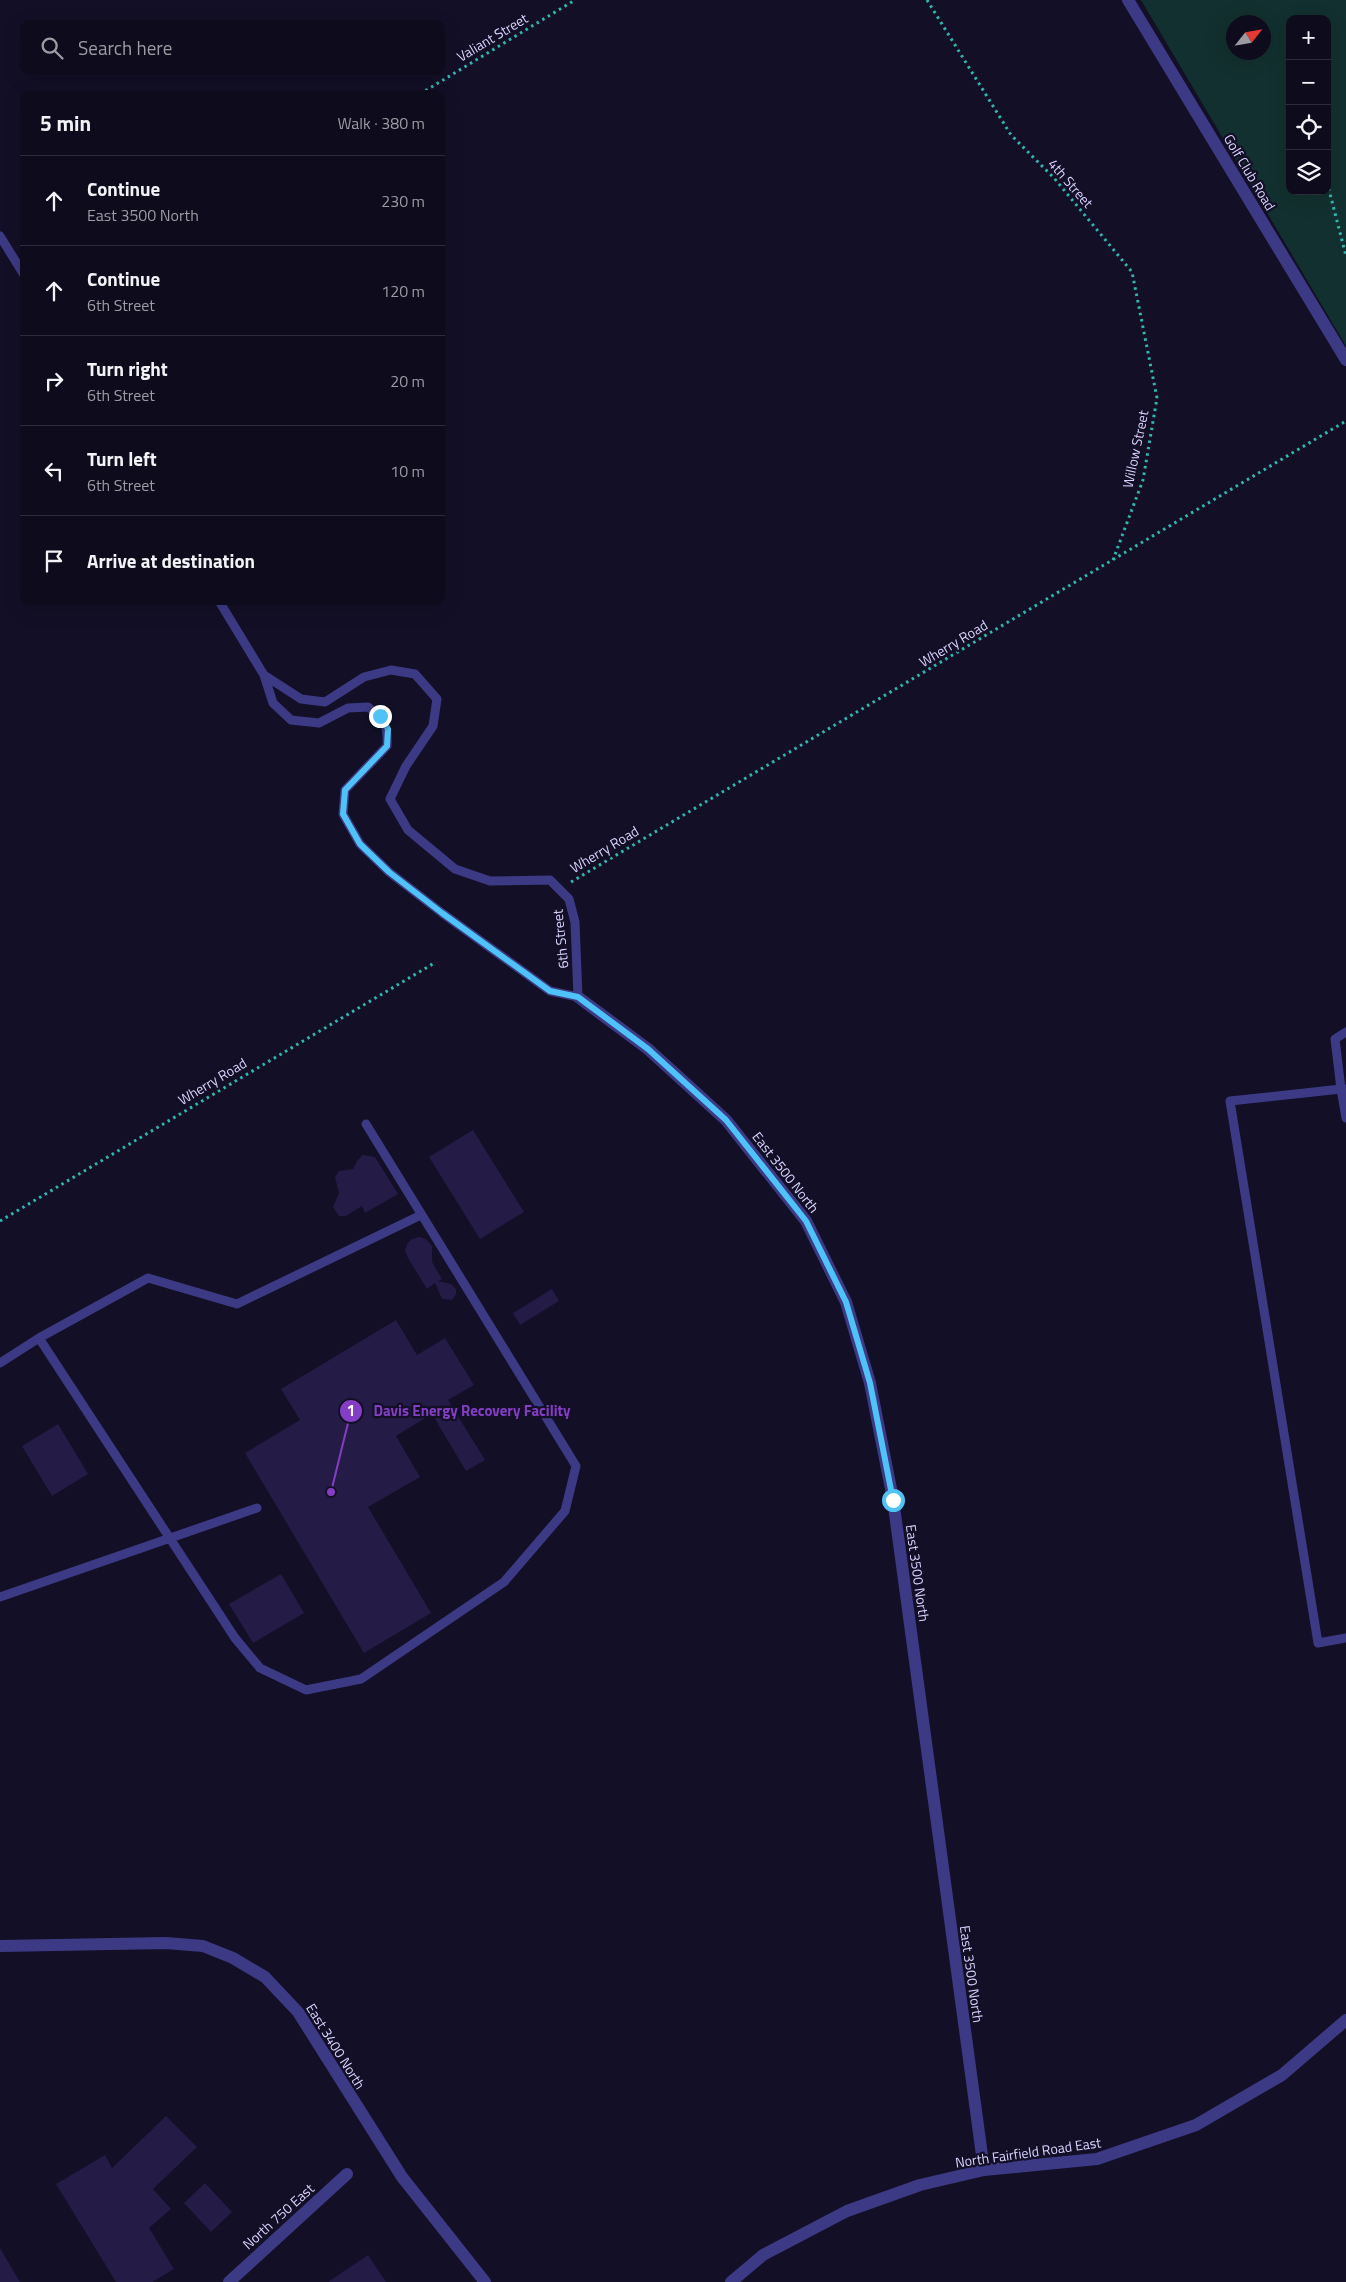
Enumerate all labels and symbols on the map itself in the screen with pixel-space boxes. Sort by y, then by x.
street label: Valiant Street [452,7,532,67]
north arrow [1226,15,1271,60]
street label: Golf Club Road [1219,130,1281,214]
street label: 4th Street [1044,154,1098,212]
street label: Willow Street [1117,408,1154,490]
street label: Wherry Road [915,614,991,672]
route end [369,705,392,728]
street label: Wherry Road [566,820,642,878]
street label: 6th Street [546,908,574,970]
street label: Wherry Road [174,1052,250,1110]
street label: East 3500 North [748,1127,824,1217]
callout: Davis Energy Recovery Facility [338,1396,580,1426]
text: 1 [347,1399,355,1422]
text: Davis Energy Recovery Facility [373,1399,571,1422]
route start [882,1489,905,1512]
street label: East 3500 North [901,1523,935,1623]
street label: East 3500 North [955,1924,989,2024]
street label: East 3400 North [301,1999,371,2093]
street label: North Fairfield Road East [954,2131,1102,2173]
street label: North 750 East [238,2178,319,2254]

